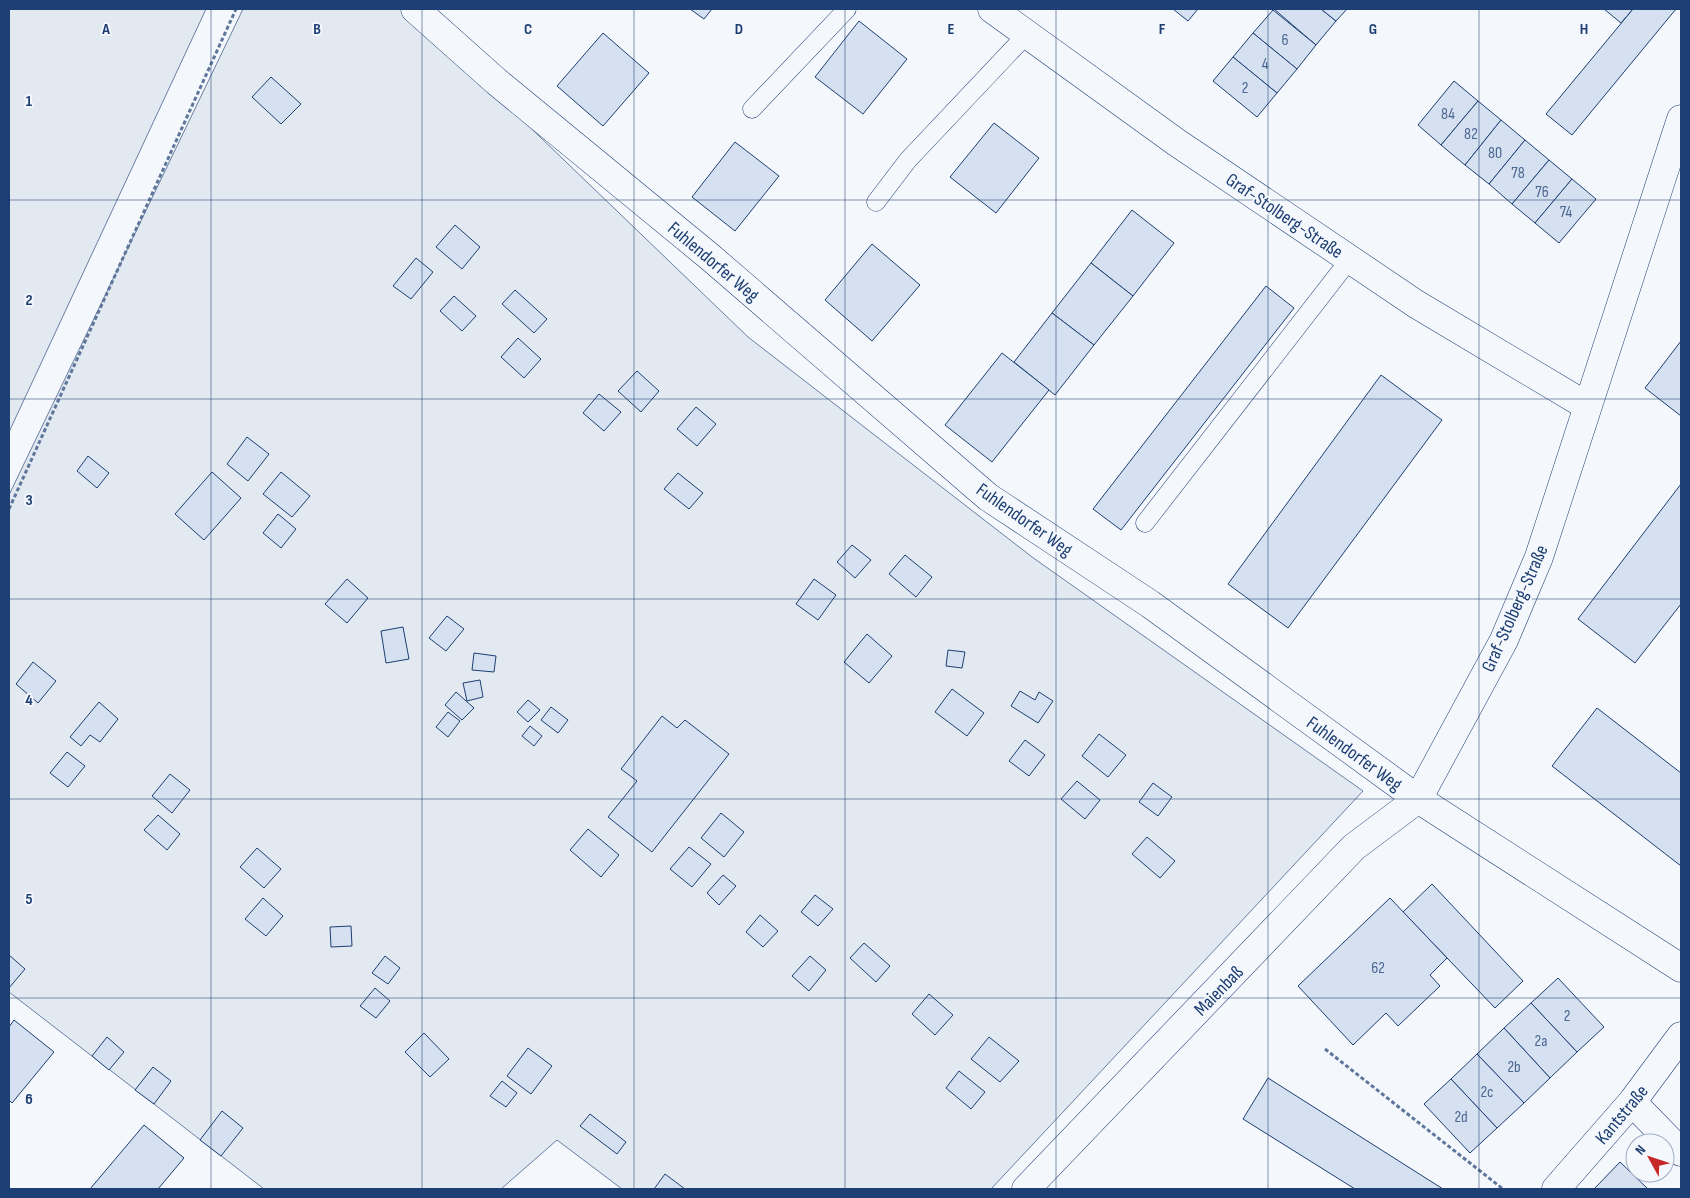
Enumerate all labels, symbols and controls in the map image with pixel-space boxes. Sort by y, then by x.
text: A [101,20,110,39]
text: B [313,20,321,39]
text: C [524,20,532,39]
text: D [735,20,743,39]
text: E [948,20,955,39]
text: F [1159,20,1166,39]
text: G [1369,20,1377,39]
text: H [1580,20,1588,39]
house number: 6 [1281,31,1289,50]
house number: 4 [1262,55,1269,74]
house number: 2 [1242,79,1248,98]
text: 1 [26,92,33,111]
house number: 84 [1441,105,1455,124]
house number: 82 [1464,125,1478,144]
house number: 80 [1488,144,1502,163]
house number: 78 [1511,164,1525,183]
street label: Graf-Stolberg-Straße [1221,169,1347,264]
house number: 76 [1535,183,1549,202]
house number: 74 [1560,203,1572,222]
street label: Fuhlendorfer Weg [663,217,764,307]
text: 2 [25,291,33,310]
street label: Fuhlendorfer Weg [971,479,1077,562]
text: 3 [25,491,33,510]
street label: Graf-Stolberg-Straße [1477,542,1554,676]
text: 4 [25,691,33,710]
street label: Fuhlendorfer Weg [1302,712,1407,797]
text: 5 [25,890,33,909]
house number: 62 [1371,959,1385,978]
street label: Maienbaß [1190,961,1249,1021]
house number: 2 [1564,1007,1570,1026]
house number: 2a [1535,1032,1547,1051]
house number: 2b [1507,1058,1521,1077]
street label: Kantstraße [1591,1081,1654,1149]
house number: 2c [1481,1083,1493,1102]
text: 6 [25,1090,33,1109]
house number: 2d [1454,1108,1468,1127]
north arrow [1625,1133,1675,1183]
text: N [1632,1142,1649,1158]

